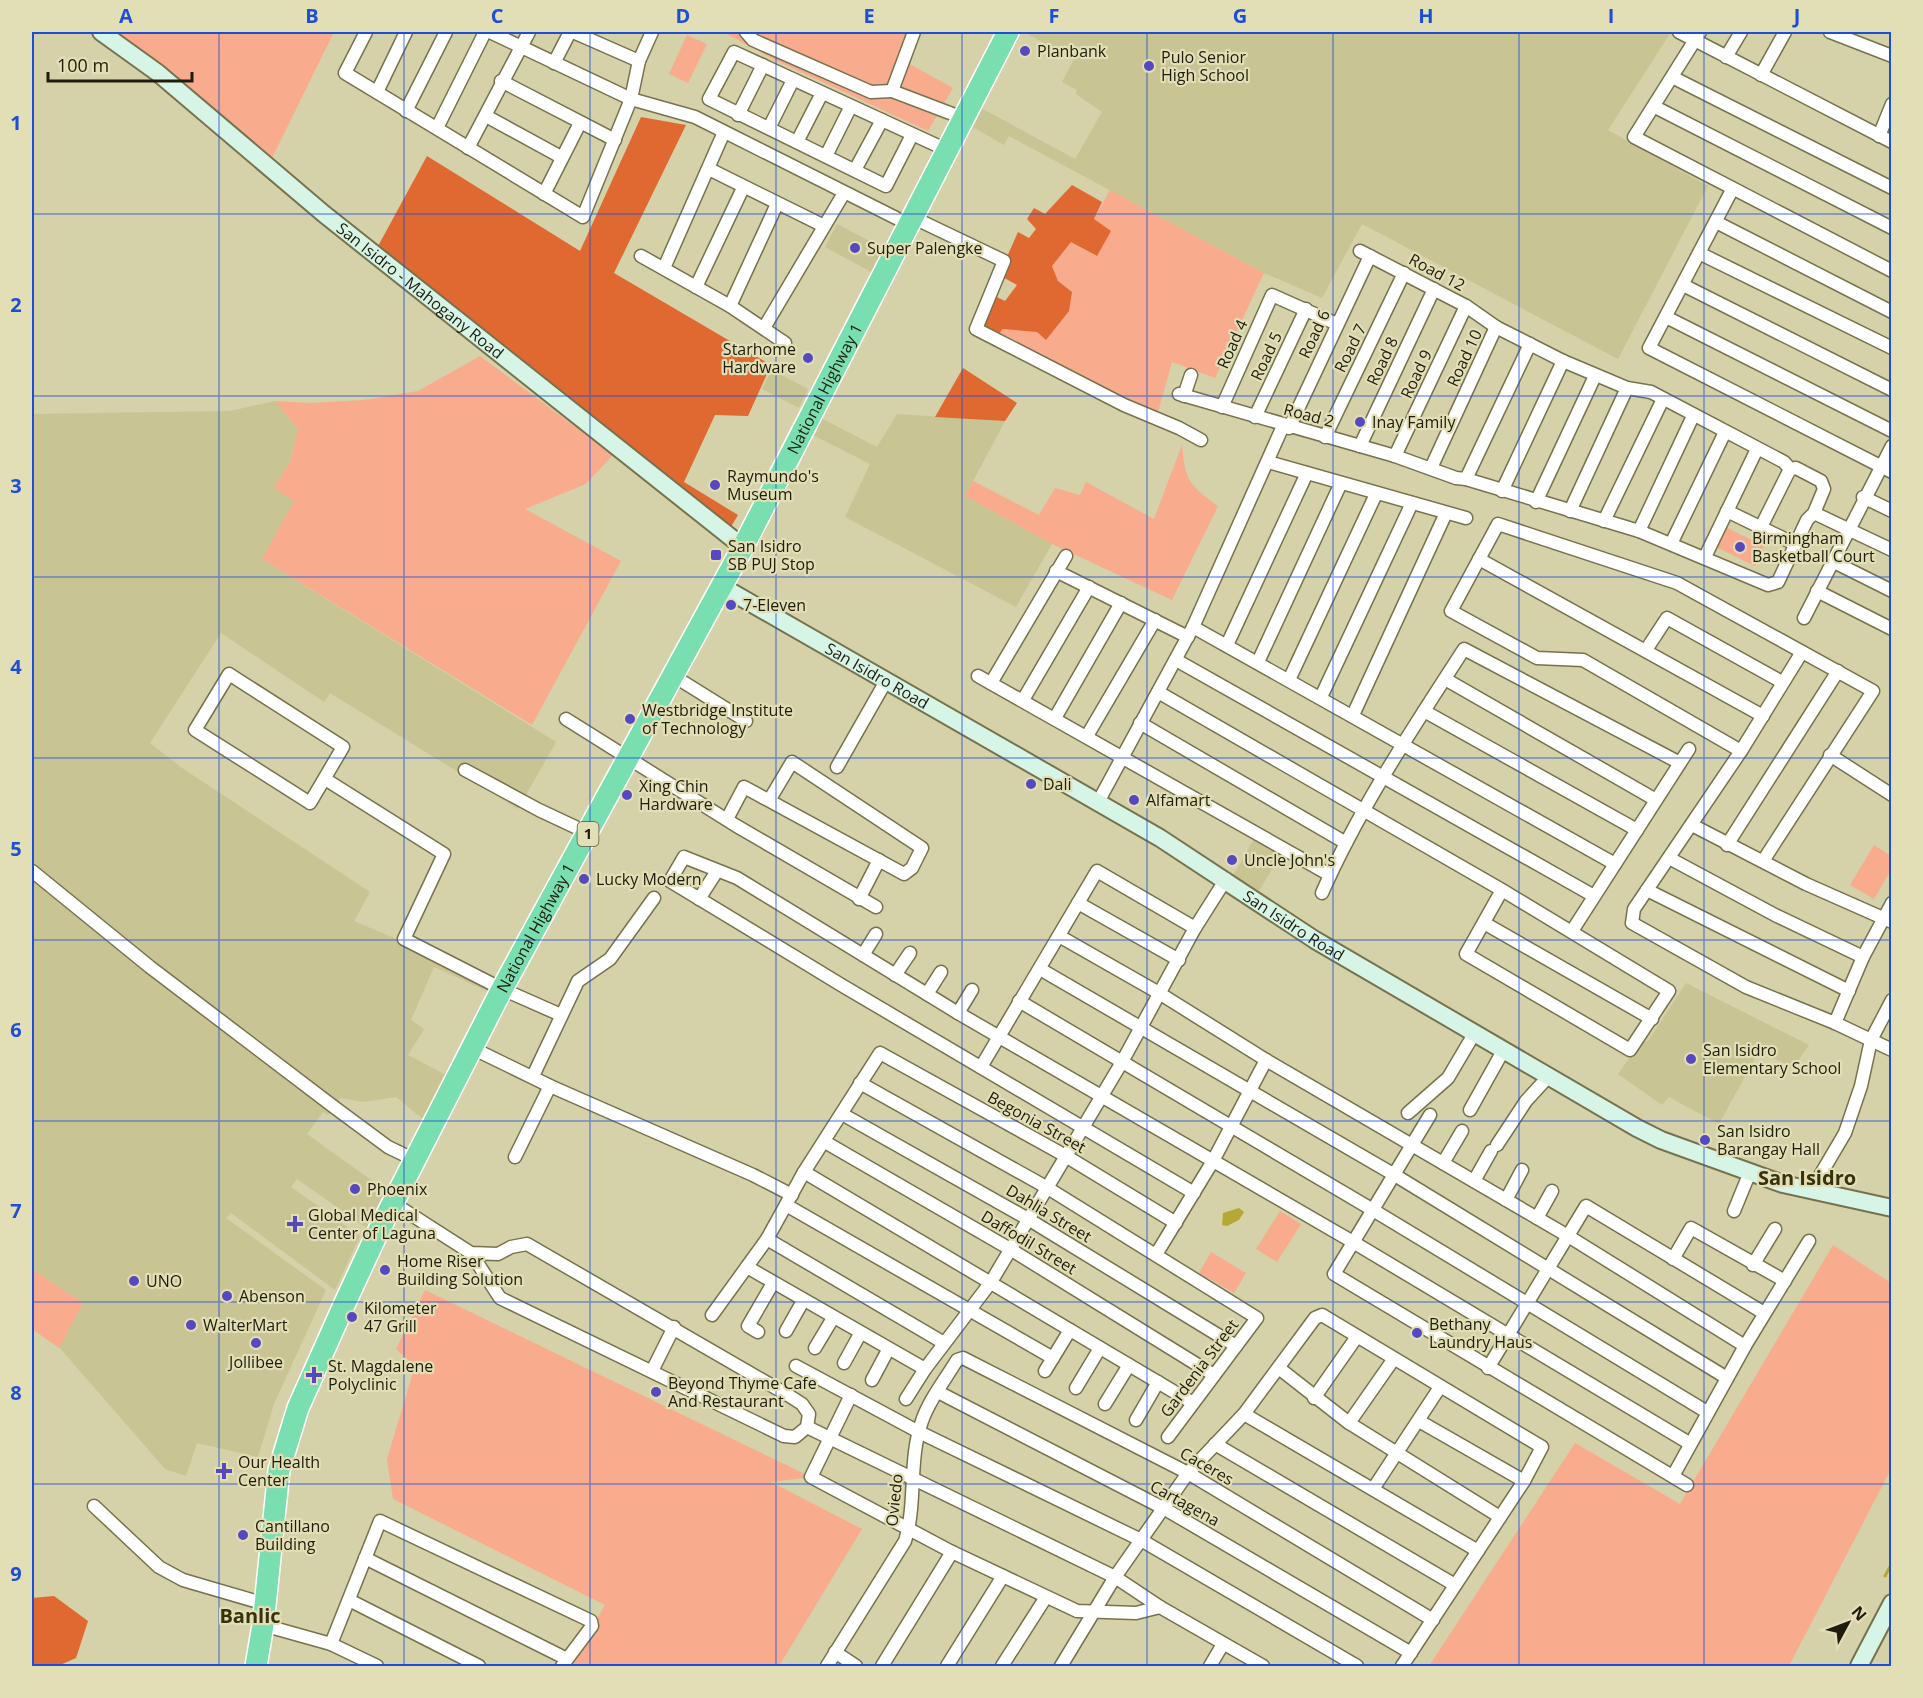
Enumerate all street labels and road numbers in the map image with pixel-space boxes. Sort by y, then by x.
street label: San Isidro - Mahogany Road [332,217,508,364]
street label: Road 12 [1405,248,1469,296]
street label: Road 6 [1293,306,1335,362]
street label: Road 4 [1211,316,1253,372]
street label: National Highway 1 [782,319,867,458]
street label: Road 7 [1329,320,1371,376]
street label: Road 10 [1441,326,1487,390]
street label: Road 5 [1245,328,1287,384]
street label: Road 8 [1361,333,1403,389]
street label: Road 9 [1395,346,1437,402]
street label: Road 2 [1281,398,1337,432]
street label: San Isidro Road [821,637,933,714]
road number: 1 [578,822,598,846]
street label: National Highway 1 [491,859,579,996]
street label: San Isidro Road [1239,885,1348,966]
street label: Begonia Street [984,1086,1090,1158]
street label: Dahlia Street [1002,1179,1096,1247]
street label: Daffodil Street [977,1205,1081,1279]
street label: Gardenia Street [1155,1314,1243,1422]
street label: Caceres [1176,1442,1238,1490]
street label: Oviedo [880,1473,908,1527]
street label: Cartagena [1146,1475,1224,1531]

